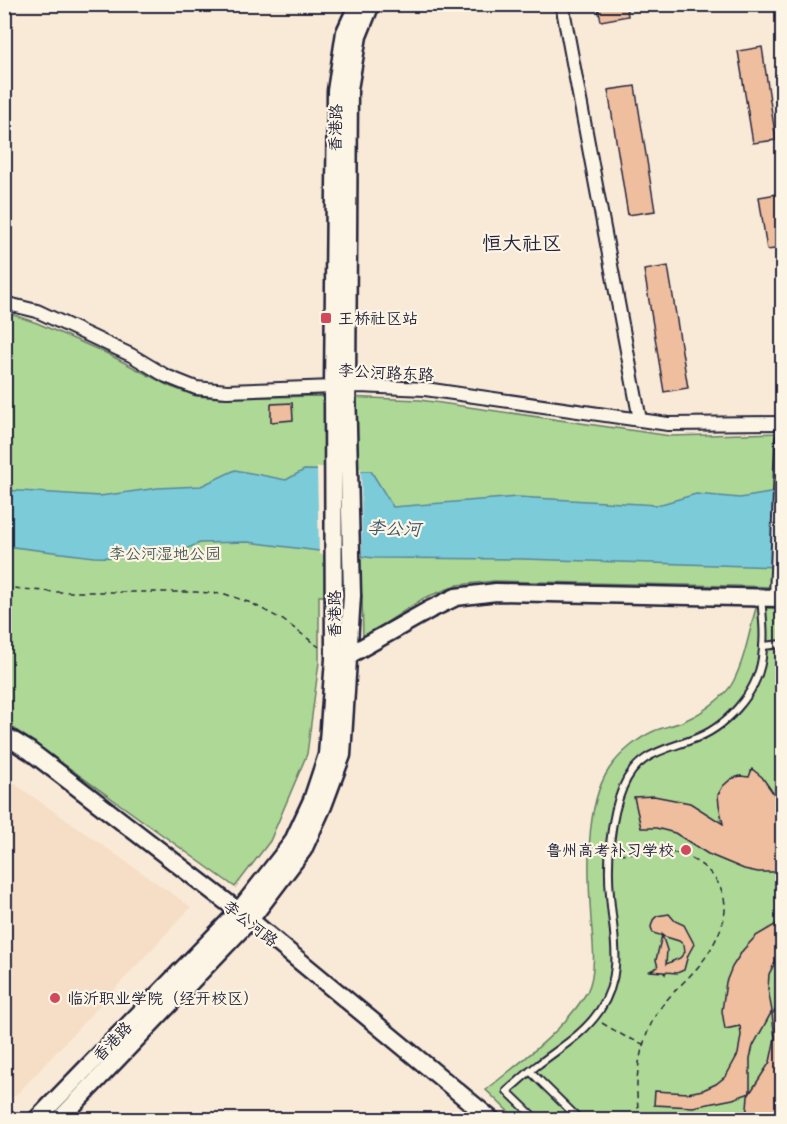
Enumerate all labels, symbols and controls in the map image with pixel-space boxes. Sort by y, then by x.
street label: 香港路 [324,104,346,152]
district label: 恒大社区 [482,229,562,256]
place label: 王桥社区站 [338,307,418,329]
marker: 王桥社区站 [319,311,333,325]
street label: 李公河路东路 [337,359,435,385]
water label: 李公河 [367,515,424,542]
park label: 李公河湿地公园 [109,542,221,564]
street label: 香港路 [323,590,345,638]
place label: 鲁州高考补习学校 [546,839,674,861]
marker: 鲁州高考补习学校 [679,843,693,857]
street label: 李公河路 [219,895,283,951]
place label: 临沂职业学院（经开校区） [67,987,259,1009]
marker: 临沂职业学院（经开校区） [48,991,62,1005]
street label: 香港路 [87,1016,137,1066]

